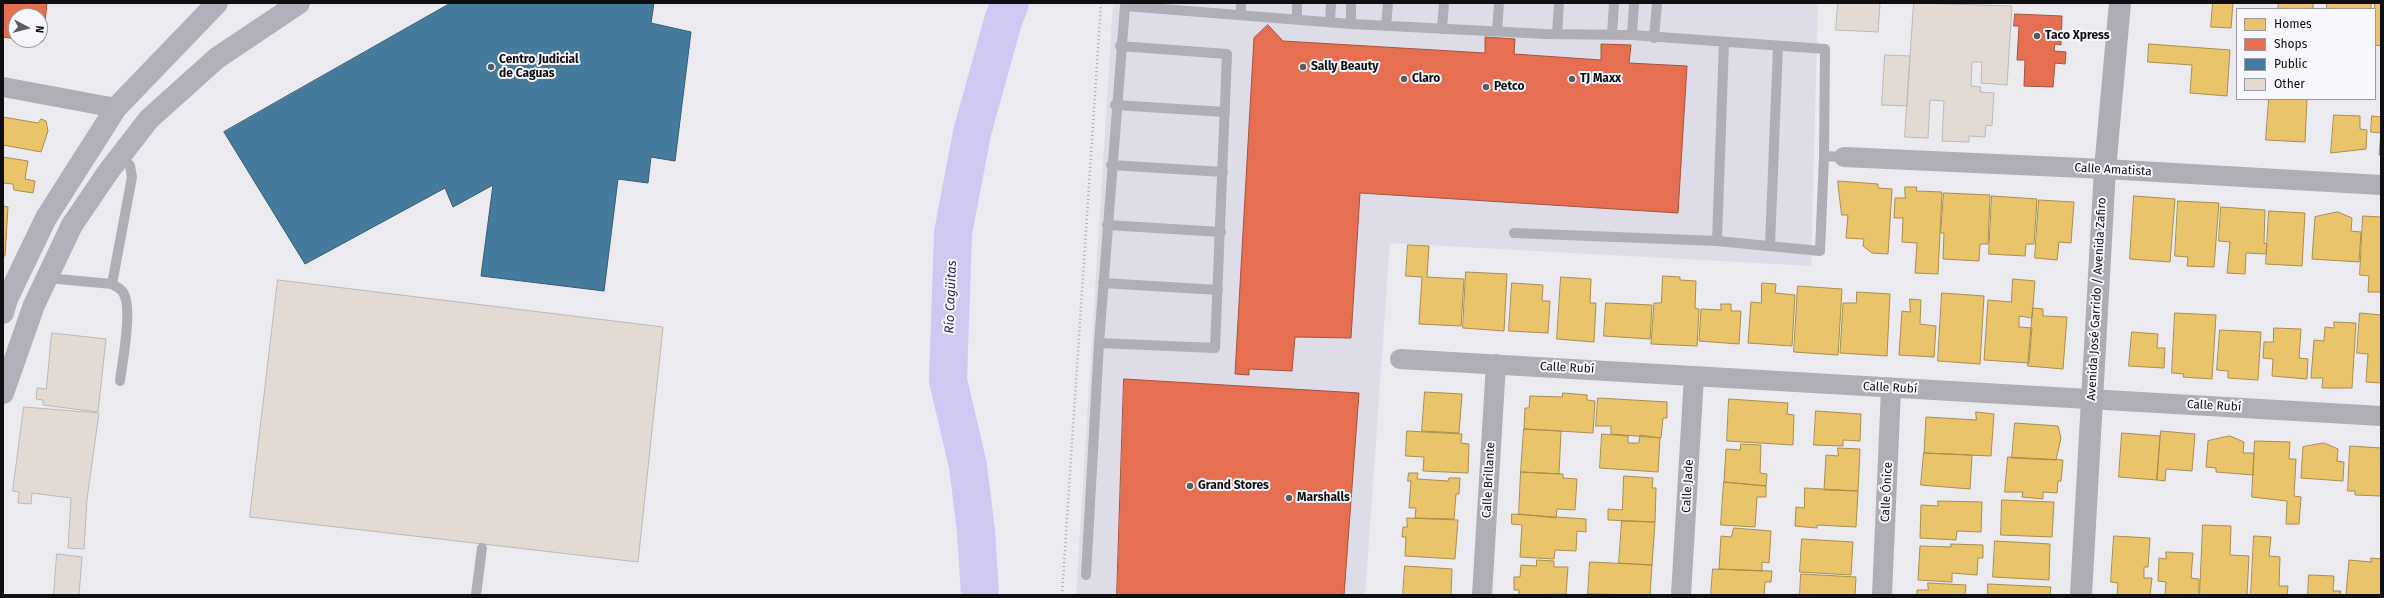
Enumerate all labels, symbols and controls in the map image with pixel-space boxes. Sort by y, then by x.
north arrow [8,8,48,48]
legend [2236,8,2376,100]
text: Homes [2274,17,2312,31]
text: N [33,25,46,34]
place label: Taco Xpress [2045,29,2110,43]
marker: Taco Xpress [2032,31,2042,41]
text: Shops [2274,37,2307,51]
place label: Centro Judicial de Caguas [499,53,579,81]
text: Public [2274,57,2307,71]
place label: Sally Beauty [1311,60,1379,74]
marker: Centro Judicial de Caguas [486,62,496,72]
marker: Sally Beauty [1298,62,1308,72]
place label: Claro [1412,72,1440,86]
place label: TJ Maxx [1580,72,1621,86]
marker: Claro [1399,74,1409,84]
marker: TJ Maxx [1567,74,1577,84]
text: Other [2274,77,2305,91]
place label: Petco [1494,80,1524,94]
marker: Petco [1481,82,1491,92]
street label: Calle Amatista [2074,161,2152,179]
street label: Avenida José Garrido / Avenida Zafiro [2084,197,2110,401]
water label: Río Cagüitas [942,260,960,334]
street label: Calle Rubí [1539,359,1595,377]
street label: Calle Rubí [1862,379,1918,397]
street label: Calle Rubí [2186,397,2242,415]
street label: Calle Brillante [1480,442,1498,518]
street label: Calle Jade [1679,459,1697,513]
street label: Calle Ónice [1878,461,1896,523]
place label: Grand Stores [1198,479,1269,493]
marker: Grand Stores [1185,481,1195,491]
place label: Marshalls [1297,491,1350,505]
marker: Marshalls [1284,493,1294,503]

